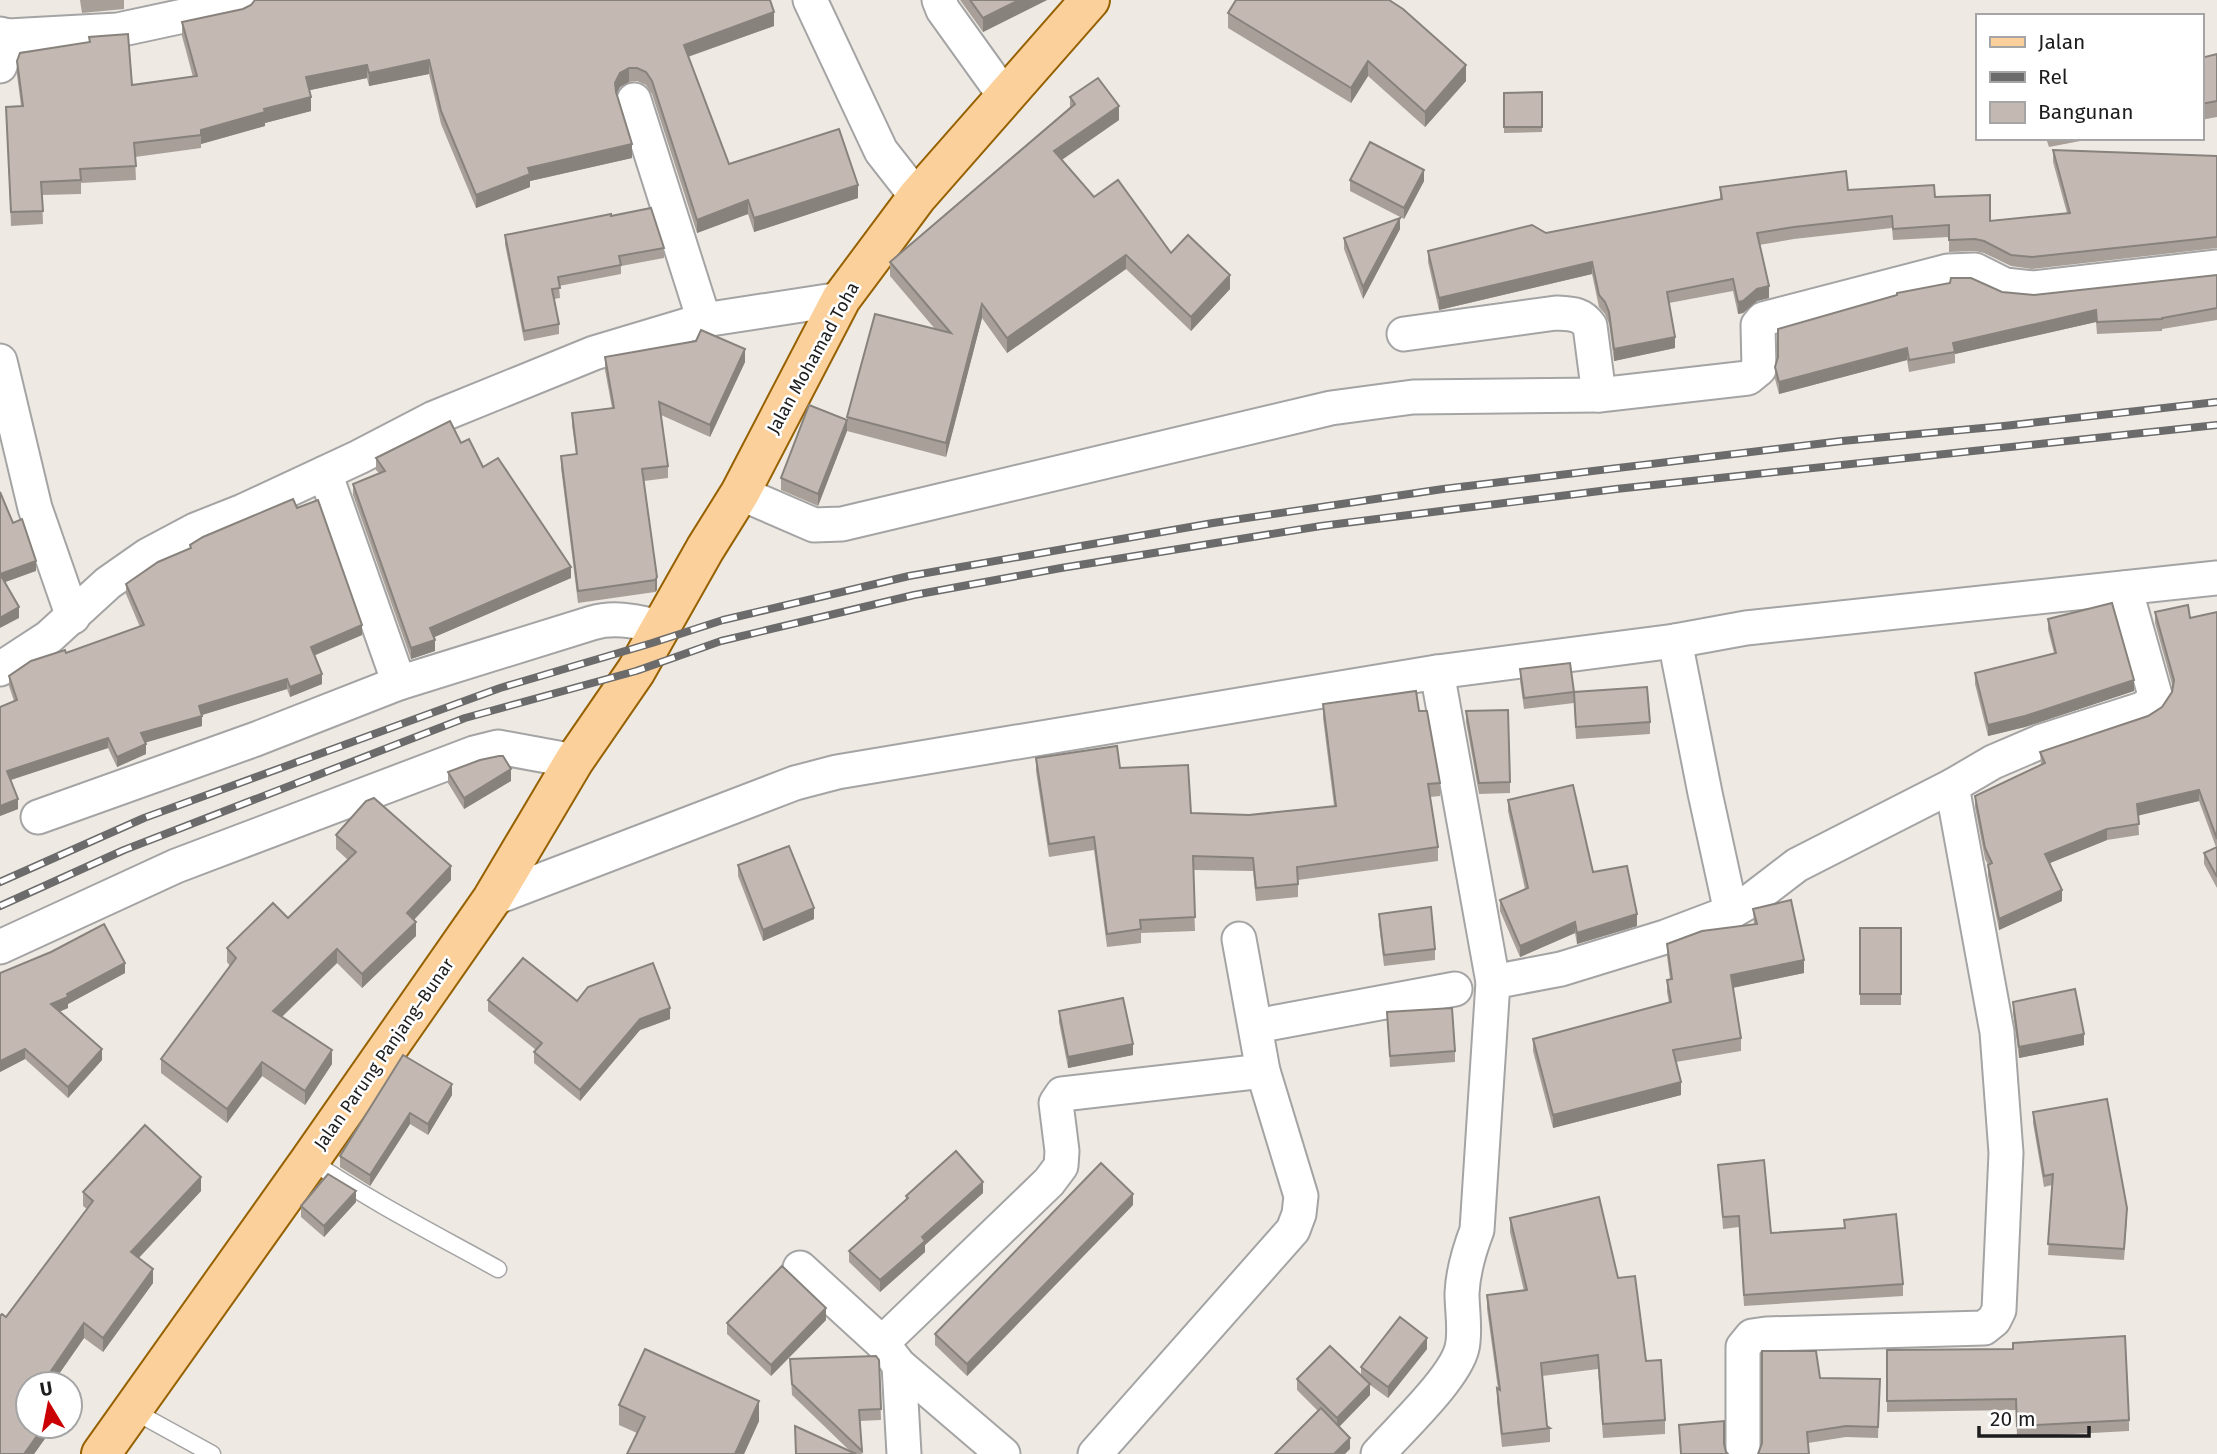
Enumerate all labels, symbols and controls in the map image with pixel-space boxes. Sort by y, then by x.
legend [1976,14,2203,140]
text: Jalan [2038,29,2085,55]
text: Rel [2038,64,2068,90]
text: Bangunan [2038,99,2133,125]
street label: Jalan Mohamad Toha [762,278,864,438]
street label: Jalan Parung Panjang–Bunar [309,954,459,1154]
north arrow [14,1370,84,1440]
text: U [38,1376,54,1401]
scale bar [1979,1394,2089,1438]
text: 20 m [1990,1406,2036,1432]

